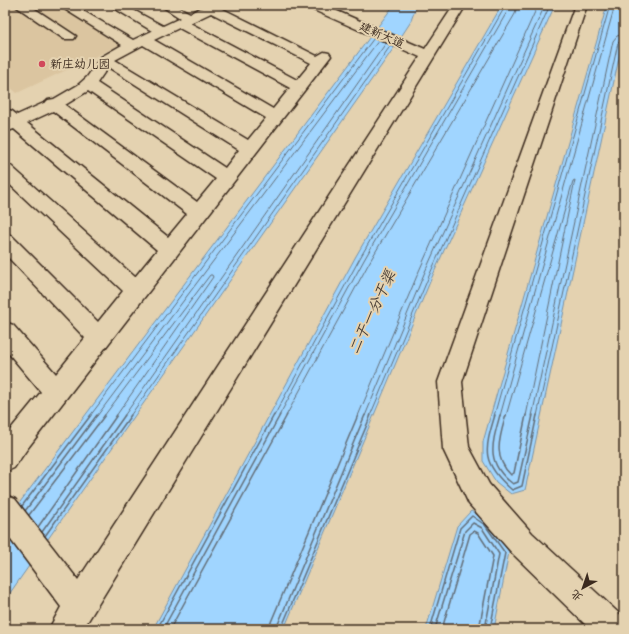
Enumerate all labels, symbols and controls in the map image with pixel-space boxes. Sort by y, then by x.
street label: 建新大道 [356,19,407,53]
place label: 新庄幼儿园 [50,57,110,73]
marker: 新庄幼儿园 [37,59,47,69]
water label: 二干一分干渠 [345,266,402,357]
north arrow [563,568,603,608]
text: 北 [569,586,586,604]

